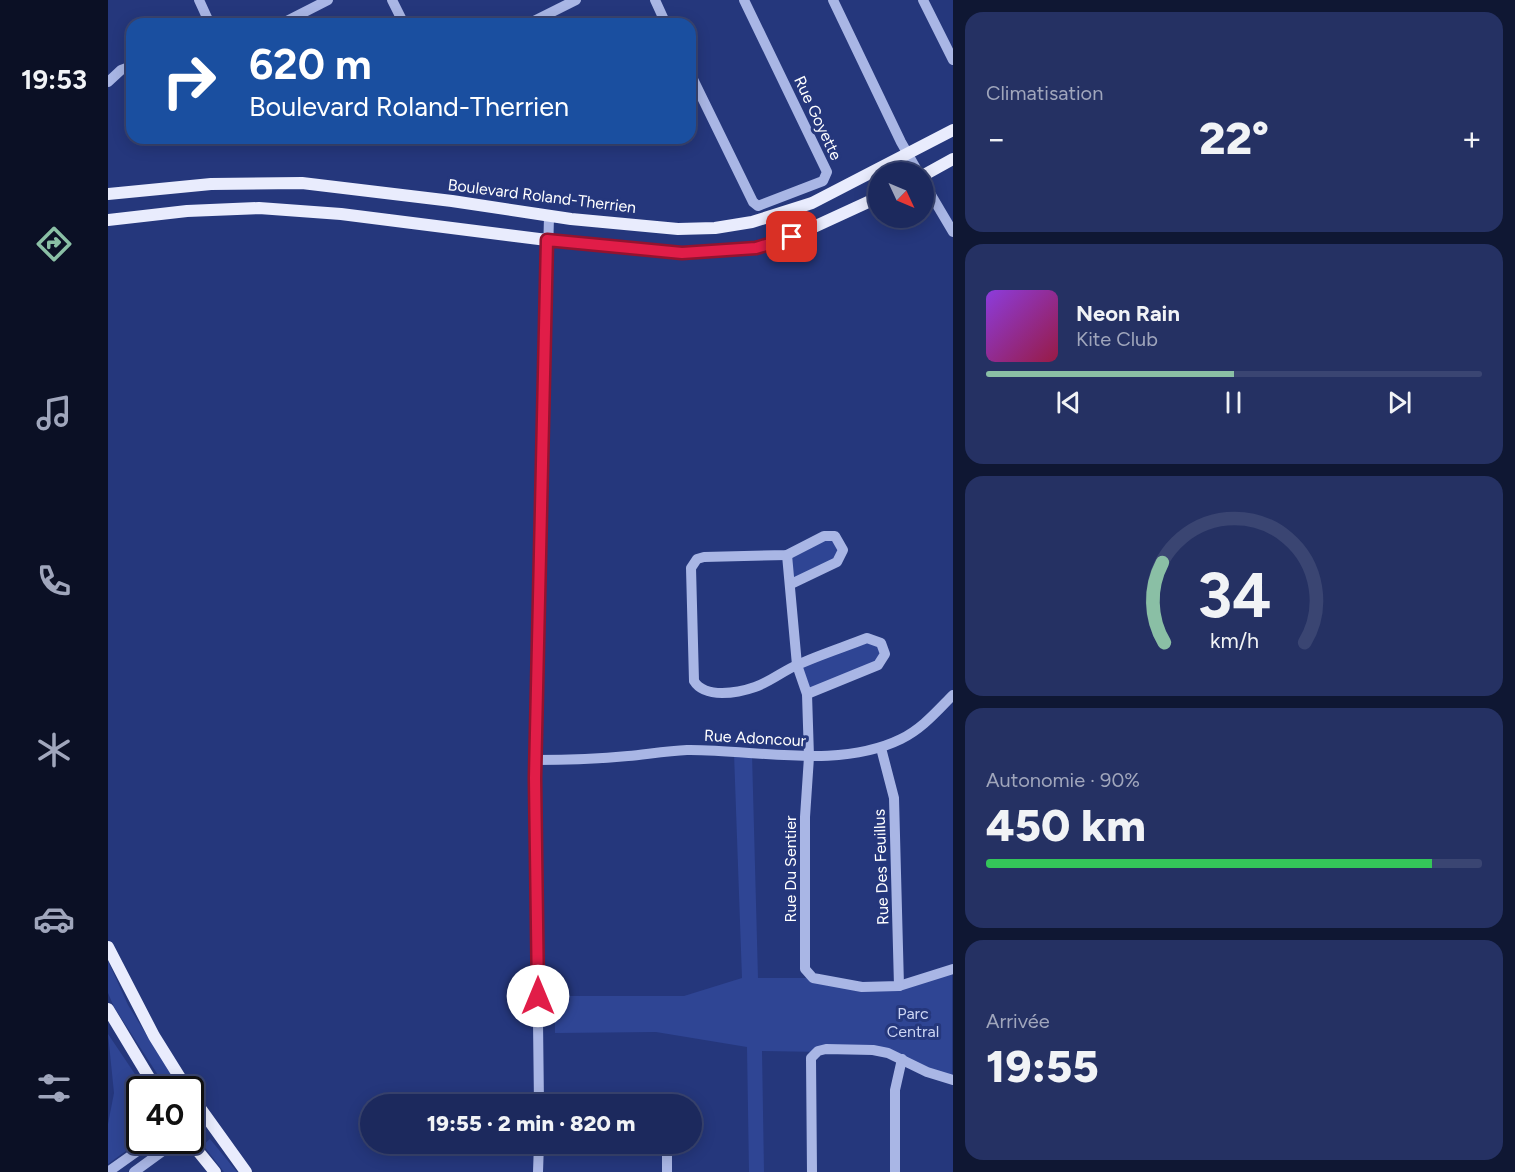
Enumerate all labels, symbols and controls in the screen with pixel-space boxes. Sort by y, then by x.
text: 620 m [249,39,372,90]
icon: right [150,42,228,120]
text: 19:53 [21,63,87,96]
street label: Rue Goyette [790,73,846,163]
text: Climatisation [986,81,1103,105]
text: Boulevard Roland-Therrien [249,90,569,123]
text: 22° [1199,111,1269,165]
text: − [986,119,1007,158]
text: + [1461,119,1482,158]
north arrow [868,162,934,228]
map controls [868,162,934,228]
street label: Boulevard Roland-Therrien [447,175,637,217]
pin [766,211,817,262]
icon: arrive [775,220,808,253]
icon: directions [33,223,75,265]
text: Neon Rain [1076,300,1180,327]
text: Kite Club [1076,327,1158,351]
icon: previous [1052,386,1085,419]
icon: pause [1217,386,1250,419]
icon: next [1383,386,1416,419]
icon: music [33,392,75,434]
text: 34 [1197,558,1271,633]
icon: phone [33,560,75,602]
text: km/h [1210,628,1258,653]
street label: Rue Adoncour [703,726,807,750]
icon: climate [33,729,75,771]
text: Autonomie · 90% [986,768,1140,792]
text: 450 km [986,798,1146,852]
street label: Rue Des Feuillus [869,809,893,925]
street label: Rue Du Sentier [781,815,800,922]
icon: car [33,898,75,940]
position arrow [506,964,570,1028]
park label: Parc Central [887,1004,939,1041]
text: Arrivée [986,1009,1050,1033]
text: 19:55 [986,1039,1099,1093]
icon: filters [33,1067,75,1109]
speed limit sign: 40 [126,1076,204,1154]
text: 19:55 · 2 min · 820 m [427,1110,635,1137]

